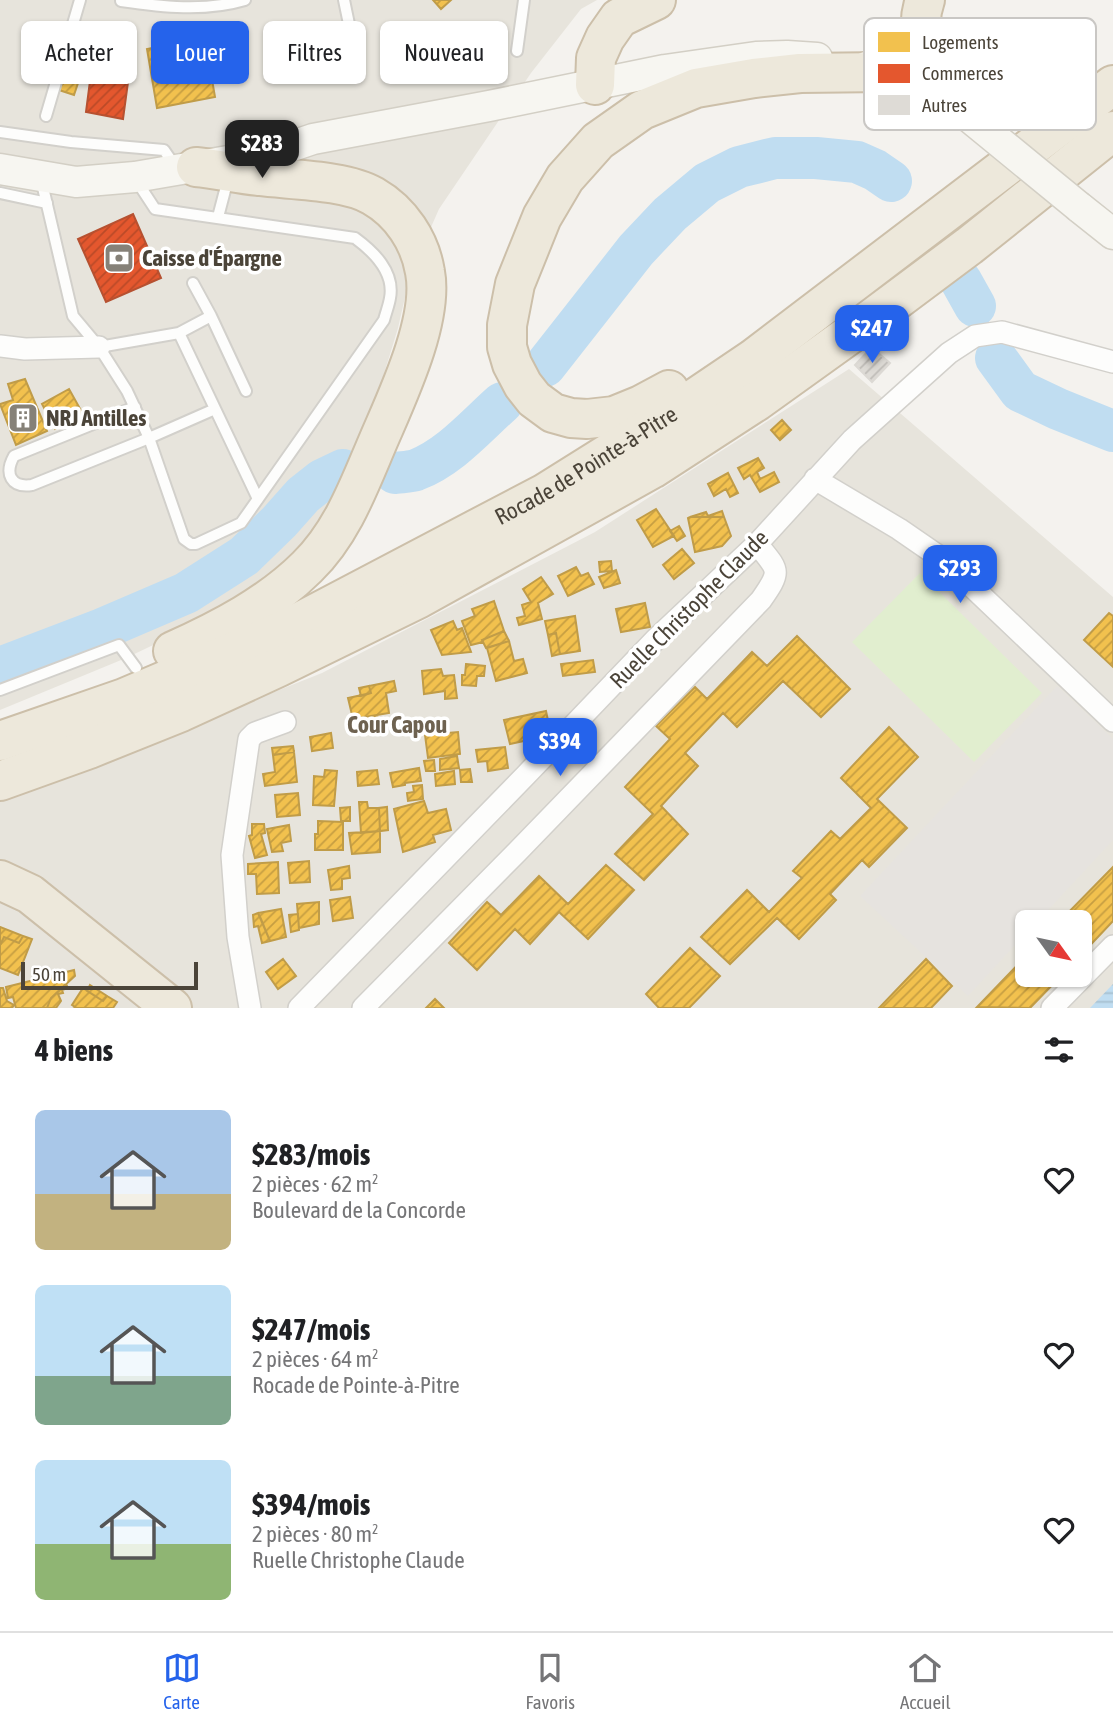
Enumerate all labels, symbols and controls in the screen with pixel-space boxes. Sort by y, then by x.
legend [864,18,1096,130]
chip: Acheter [21,21,137,84]
chip: Louer [151,21,249,84]
chip: Filtres [263,21,366,84]
chip: Nouveau [380,21,508,84]
text: Logements [922,31,999,53]
text: Commerces [922,62,1004,84]
text: Autres [922,94,967,116]
pin: $283 [221,120,303,180]
text: $283 [241,130,283,156]
bank icon: Caisse d'Épargne [102,241,136,275]
place label: Caisse d'Épargne [142,245,282,271]
pin: $247 [831,306,913,365]
text: $247 [851,315,893,341]
building icon: NRJ Antilles [6,401,40,435]
street label: Rocade de Pointe-à-Pitre [490,401,682,530]
place label: NRJ Antilles [46,405,146,431]
street label: Ruelle Christophe Claude [605,525,773,693]
pin: $293 [919,546,1001,605]
text: $293 [939,555,981,581]
district label: Cour Capou [347,711,447,738]
pin: $394 [519,718,601,778]
text: $394 [539,728,581,754]
north arrow [1015,910,1092,987]
map controls [1015,910,1092,987]
scale bar [21,959,198,991]
text: 50 m [32,963,66,985]
icon: filters [1040,1031,1078,1069]
text: 4 biens [35,1033,113,1067]
text: $283/mois [252,1137,370,1171]
icon: home [91,1138,175,1222]
icon: heart [1040,1161,1078,1199]
text: 2 pièces · 62 m² [252,1171,379,1197]
text: Boulevard de la Concorde [252,1197,466,1223]
text: $247/mois [252,1312,370,1346]
icon: home [91,1313,175,1397]
icon: heart [1040,1336,1078,1374]
text: 2 pièces · 64 m² [252,1346,379,1372]
text: Rocade de Pointe-à-Pitre [252,1372,460,1398]
text: $394/mois [252,1487,370,1521]
icon: home [91,1488,175,1572]
icon: heart [1040,1511,1078,1549]
text: 2 pièces · 80 m² [252,1521,379,1547]
text: Ruelle Christophe Claude [252,1547,465,1573]
tab: Carte [163,1649,201,1713]
tab: Favoris [526,1649,575,1713]
tab: Accueil [900,1649,950,1713]

